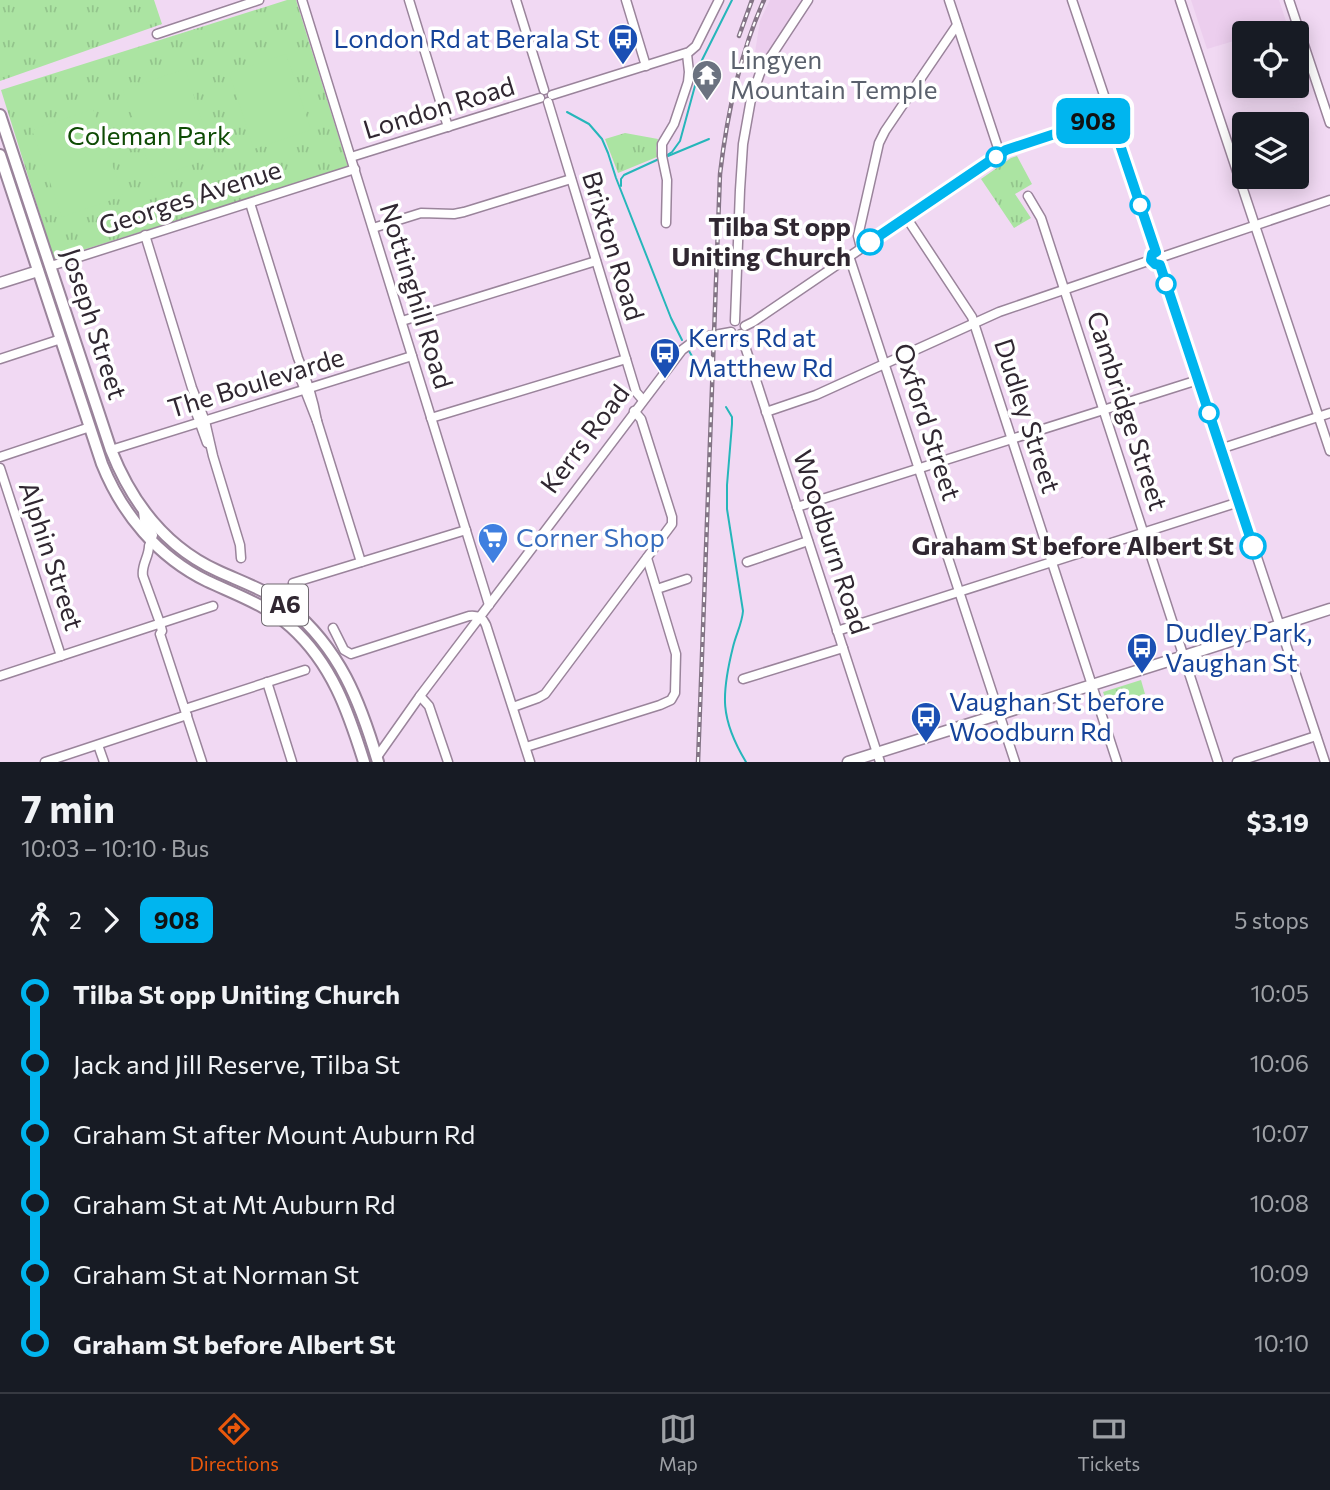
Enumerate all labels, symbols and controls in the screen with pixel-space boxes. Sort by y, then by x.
map controls [1232,21,1309,189]
button: locate [1232,21,1309,98]
place label: London Rd at Berala St [333,22,600,53]
bus stop icon: London Rd at Berala St [606,22,640,66]
place label: Lingyen Mountain Temple [730,43,937,104]
temple icon: Lingyen Mountain Temple [690,58,724,102]
street label: London Road [359,69,518,144]
line badge: 908 [1053,98,1133,144]
text: 908 [1070,106,1116,135]
button: layers [1232,112,1309,189]
park label: Coleman Park [67,119,231,150]
unlabelled marker [986,147,1006,167]
street label: Georges Avenue [95,153,285,241]
street label: Brixton Road [577,167,652,324]
unlabelled marker [1130,195,1150,215]
street label: Nottinghill Road [374,199,460,392]
place label: Tilba St opp Uniting Church [672,210,851,271]
marker: Tilba St opp Uniting Church [857,229,883,255]
street label: Joseph Street [56,244,134,403]
unlabelled marker [1156,274,1176,294]
street label: Cambridge Street [1082,307,1175,514]
place label: Kerrs Rd at Matthew Rd [688,321,833,382]
street label: Dudley Street [989,334,1068,497]
bus stop icon: Kerrs Rd at Matthew Rd [648,336,682,380]
street label: Oxford Street [888,339,968,504]
street label: The Boulevarde [164,340,347,423]
street label: Kerrs Road [533,378,635,499]
unlabelled marker [1199,403,1219,423]
street label: Woodburn Road [788,446,877,637]
street label: Alphin Street [14,477,91,634]
supermarket icon: Corner Shop [476,521,510,565]
place label: Corner Shop [516,521,665,552]
place label: Graham St before Albert St [912,529,1234,560]
marker: Graham St before Albert St [1240,533,1266,559]
road number: A6 [262,584,308,626]
place label: Dudley Park, Vaughan St [1165,616,1312,677]
bus stop icon: Dudley Park, Vaughan St [1125,631,1159,675]
place label: Vaughan St before Woodburn Rd [949,685,1164,746]
bus stop icon: Vaughan St before Woodburn Rd [909,700,943,744]
text: 7 min [21,784,115,831]
text: $3.19 [1247,806,1309,837]
text: 10:03 – 10:10 · Bus [21,834,209,862]
icon: walk [21,901,59,939]
icon: forward [92,901,130,939]
text: 908 [154,905,199,934]
text: 2 [69,906,82,934]
text: 5 stops [1234,906,1309,934]
text: Tilba St opp Uniting Church [73,978,400,1009]
text: 10:05 [1251,979,1309,1007]
text: Jack and Jill Reserve, Tilba St [73,1048,400,1079]
text: 10:06 [1250,1049,1309,1077]
text: Graham St after Mount Auburn Rd [73,1118,475,1149]
text: 10:07 [1252,1119,1309,1147]
text: Graham St at Mt Auburn Rd [73,1188,396,1219]
text: 10:08 [1250,1189,1309,1217]
text: Graham St at Norman St [73,1258,359,1289]
text: 10:09 [1250,1259,1309,1287]
text: Graham St before Albert St [73,1328,395,1359]
text: 10:10 [1254,1329,1309,1357]
tab: Directions [190,1410,279,1475]
tab: Map [659,1410,698,1475]
tab: Tickets [1077,1410,1140,1475]

